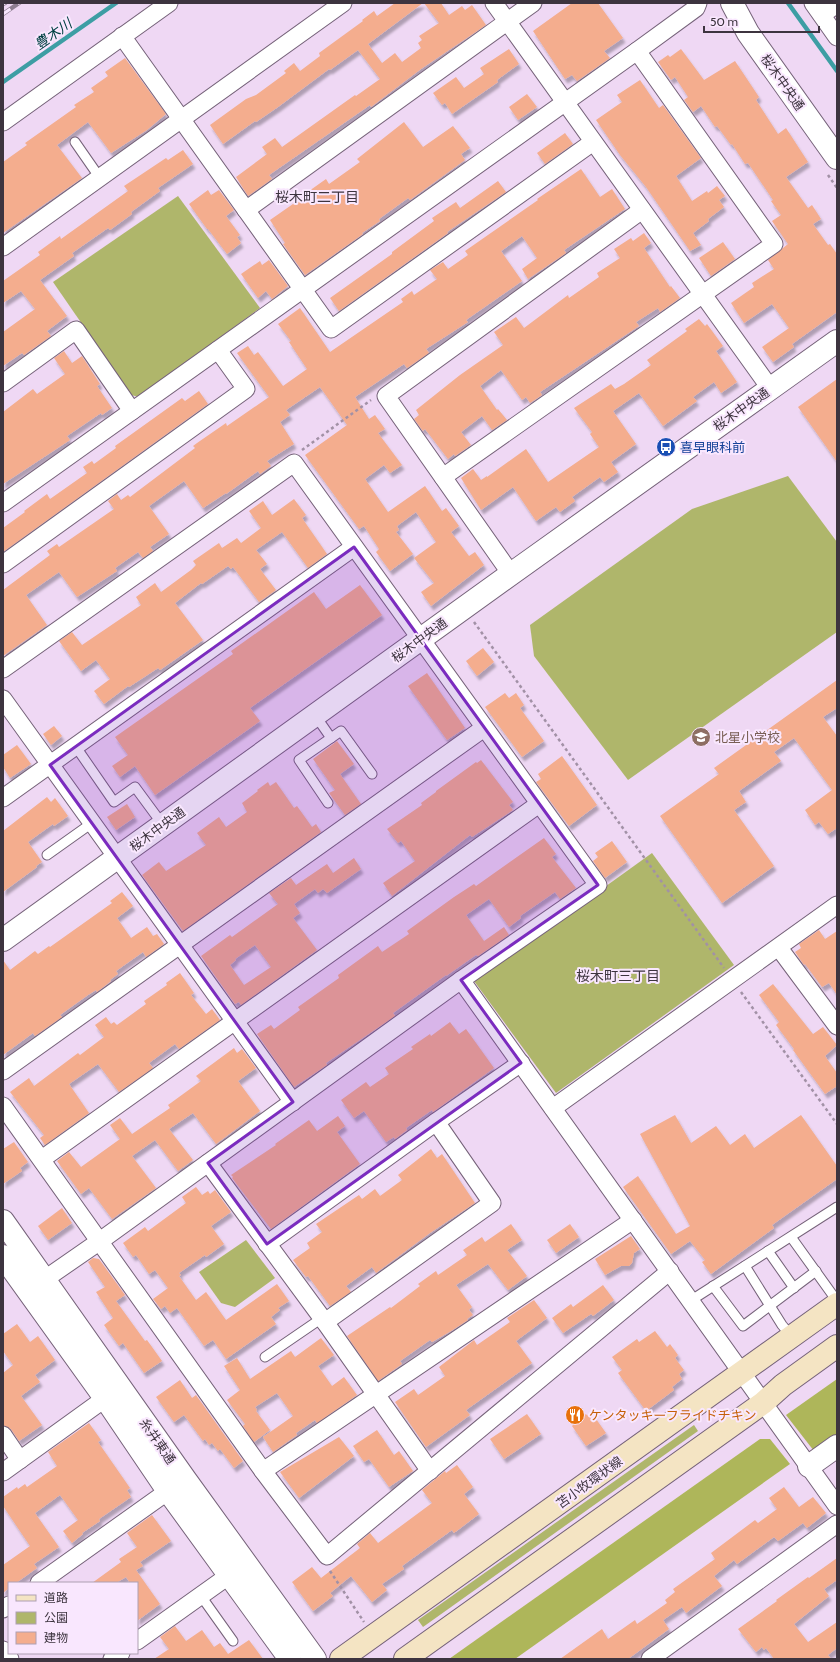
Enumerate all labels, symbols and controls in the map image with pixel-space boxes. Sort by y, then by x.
scale bar [704,8,819,34]
water label: 豊木川 [31,13,77,53]
text: 50 m [710,14,738,29]
street label: 桜木中央通 [758,51,808,113]
district label: 桜木町二丁目 [275,188,359,206]
street label: 桜木中央通 [710,384,772,434]
bus stop icon: 喜早眼科前 [655,436,677,458]
place label: 喜早眼科前 [680,439,745,455]
street label: 桜木中央通 [388,614,450,666]
school or university icon: 北星小学校 [690,726,712,748]
place label: 北星小学校 [715,729,780,745]
street label: 桜木中央通 [126,803,188,855]
district label: 桜木町三丁目 [576,967,660,985]
restaurant icon: ケンタッキーフライドチキン [564,1404,586,1426]
place label: ケンタッキーフライドチキン [589,1407,756,1423]
street label: 糸井東通 [137,1415,179,1467]
street label: 苫小牧環状線 [553,1453,625,1511]
legend [8,1582,138,1654]
text: 道路 [44,1590,68,1605]
text: 公園 [44,1610,68,1625]
text: 建物 [44,1630,68,1645]

